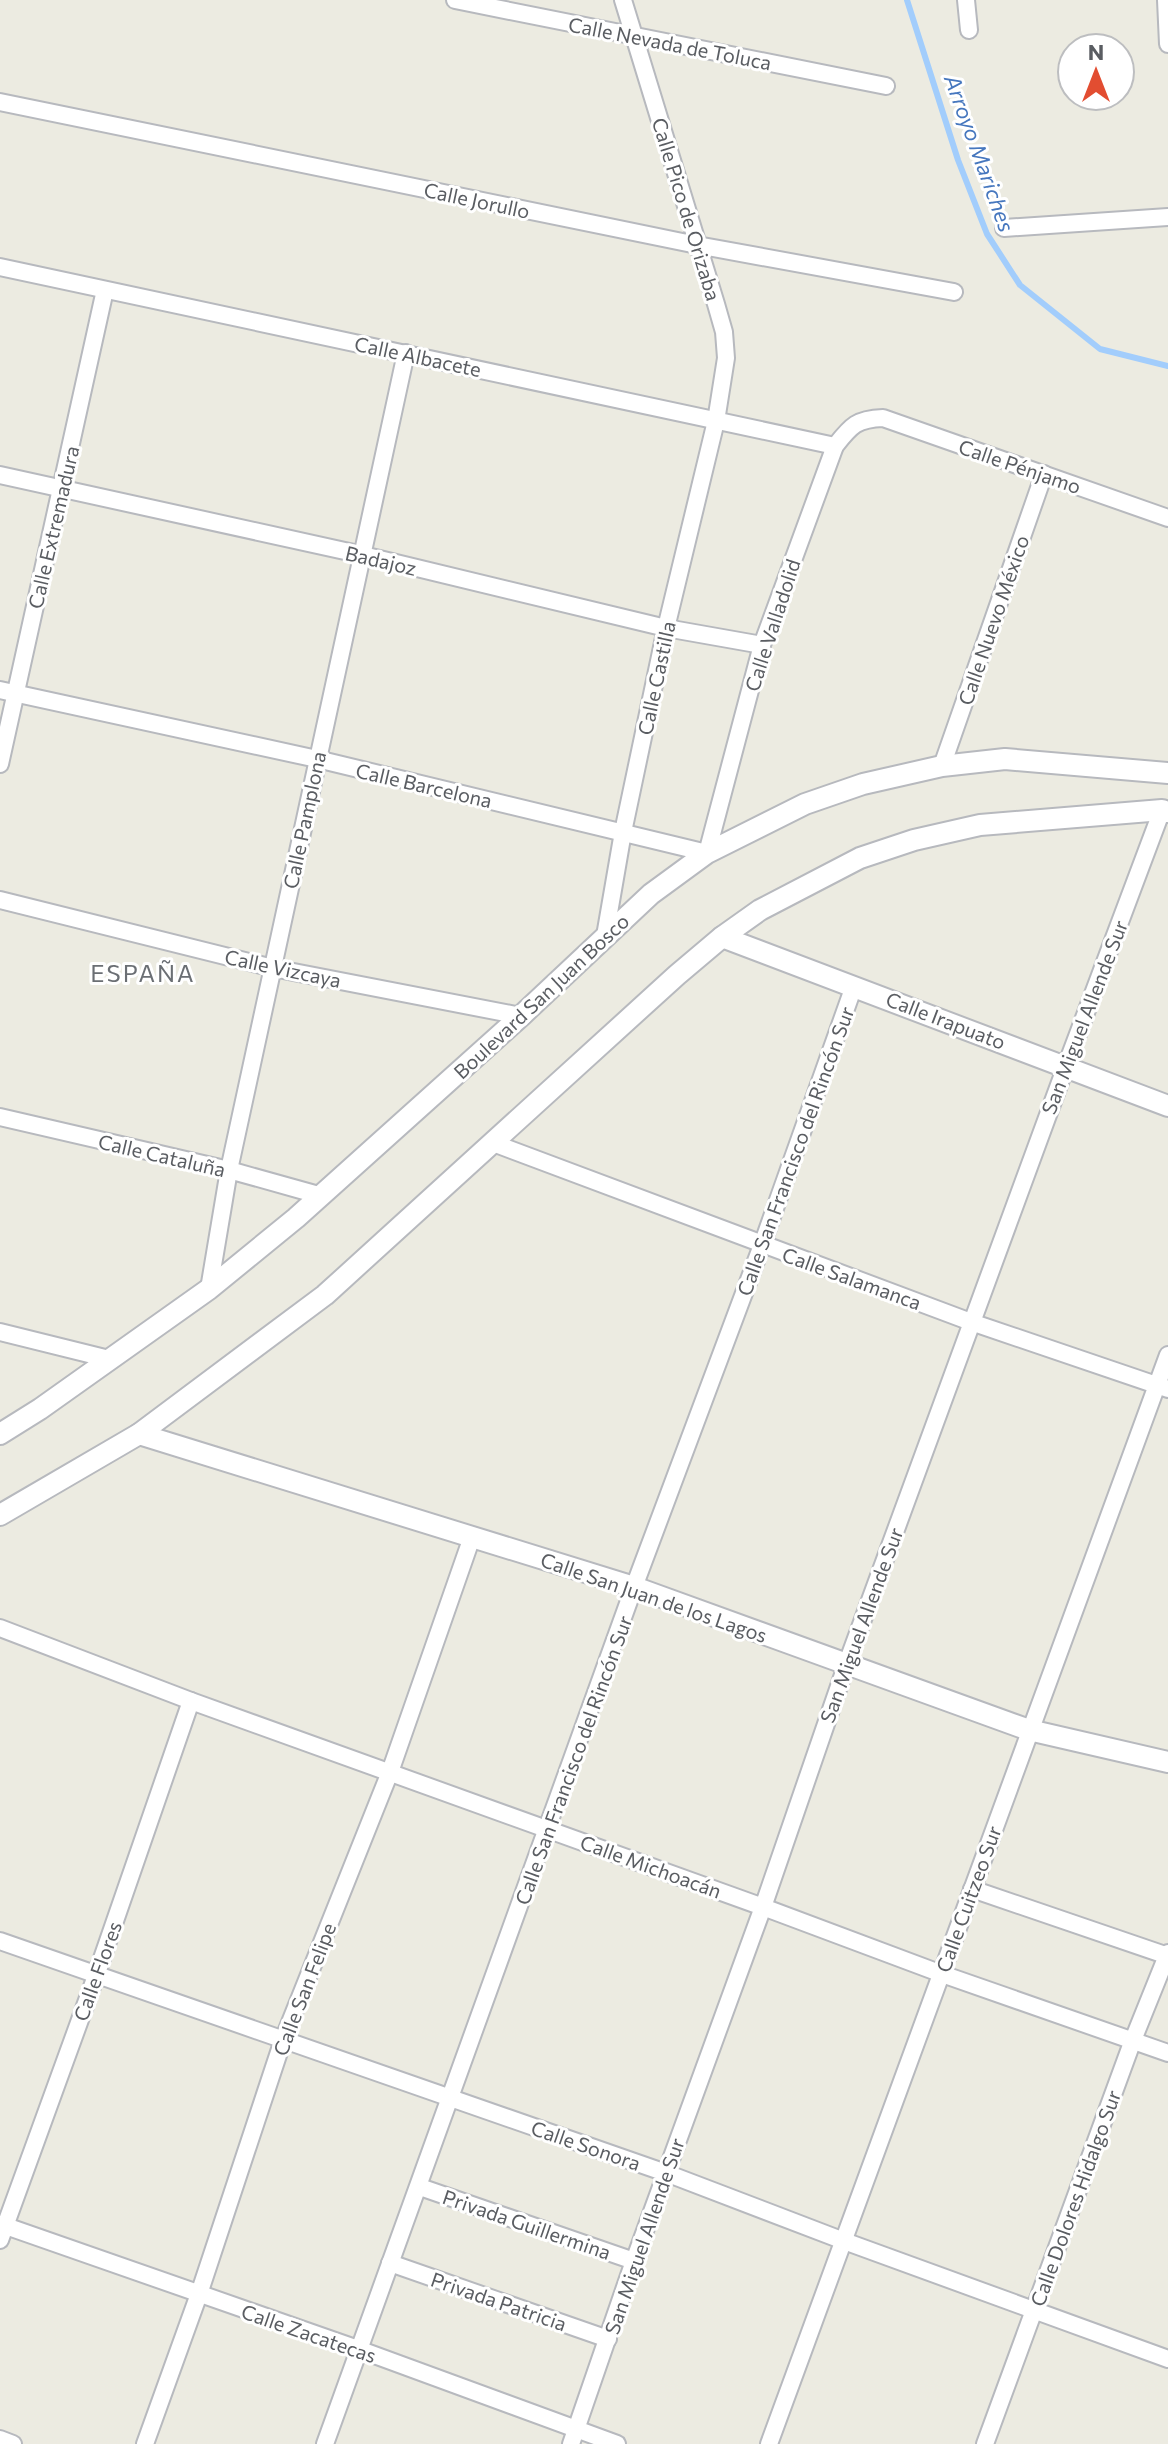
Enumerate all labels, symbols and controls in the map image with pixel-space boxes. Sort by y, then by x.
street label: Calle Nevada de Toluca [567,12,773,74]
north arrow [1056,32,1136,112]
text: N [1088,38,1104,65]
water label: Arroyo Mariches [939,70,1021,235]
street label: Calle Pico de Orizaba [648,115,726,303]
street label: Calle Jorullo [422,177,532,223]
street label: Calle Albacete [353,331,483,381]
street label: Calle Pénjamo [956,434,1084,498]
street label: Calle Extremadura [23,443,83,611]
street label: Calle Nuevo México [953,532,1033,708]
street label: Badajoz [343,540,419,580]
street label: Calle Valladolid [739,556,805,694]
street label: Calle Castilla [632,619,680,737]
street label: Calle Pamplona [278,749,330,891]
street label: Calle Barcelona [354,758,494,812]
street label: Boulevard San Juan Bosco [448,909,634,1083]
street label: San Miguel Allende Sur [1036,917,1132,1117]
street label: Calle Vizcaya [223,944,343,992]
district label: ESPAÑA [90,958,196,987]
street label: Calle Irapuato [883,986,1009,1054]
street label: Calle San Francisco del Rincón Sur [731,1003,859,1299]
street label: Calle Cataluña [96,1129,228,1181]
street label: Calle Salamanca [779,1242,925,1314]
street label: San Miguel Allende Sur [814,1524,908,1726]
street label: Calle San Juan de los Lagos [538,1547,770,1647]
street label: Calle San Francisco del Rincón Sur [509,1612,637,1908]
street label: Calle Cuitzeo Sur [930,1823,1006,1975]
street label: Calle Michoacán [577,1829,725,1903]
street label: Calle Flores [68,1918,126,2024]
street label: Calle San Felipe [268,1919,340,2059]
street label: Calle Dolores Hidalgo Sur [1025,2087,1125,2309]
street label: Calle Sonora [528,2115,644,2175]
street label: San Miguel Allende Sur [599,2135,689,2337]
street label: Privada Guillermina [440,2184,614,2264]
street label: Privada Patricia [428,2267,570,2335]
street label: Calle Zacatecas [238,2299,380,2367]

